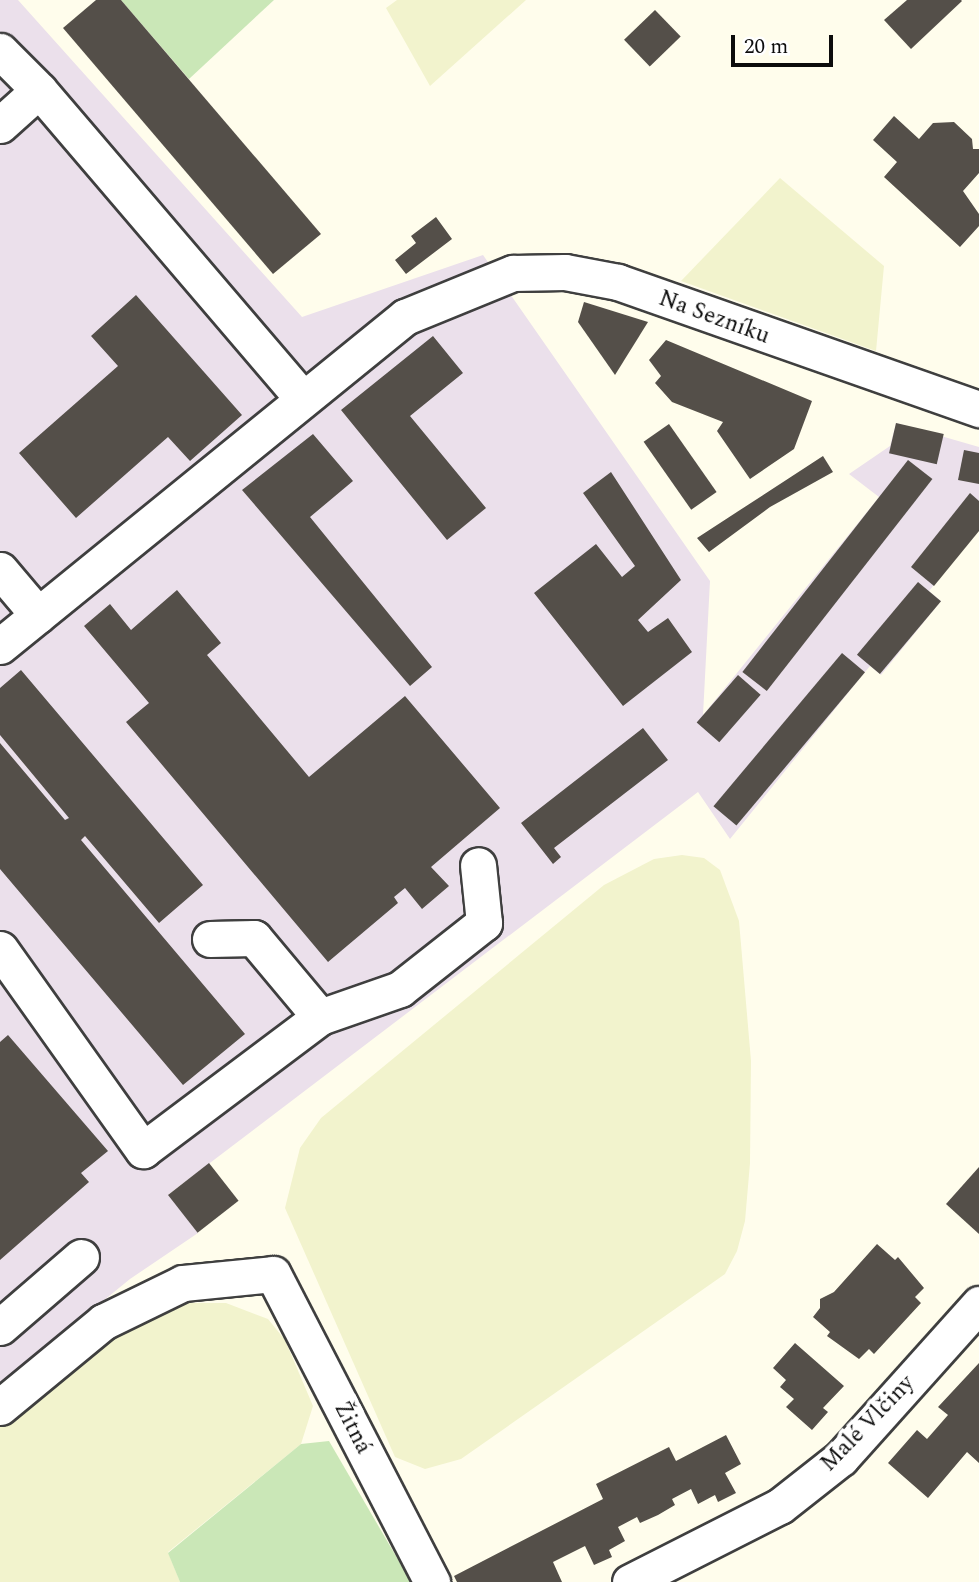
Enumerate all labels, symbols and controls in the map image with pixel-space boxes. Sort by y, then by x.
scale bar [734,21,836,65]
text: 20 m [744,31,788,63]
street label: Na Sezníku [655,285,773,351]
street label: Malé Vlčiny [815,1370,921,1478]
street label: Žitná [327,1397,377,1459]

